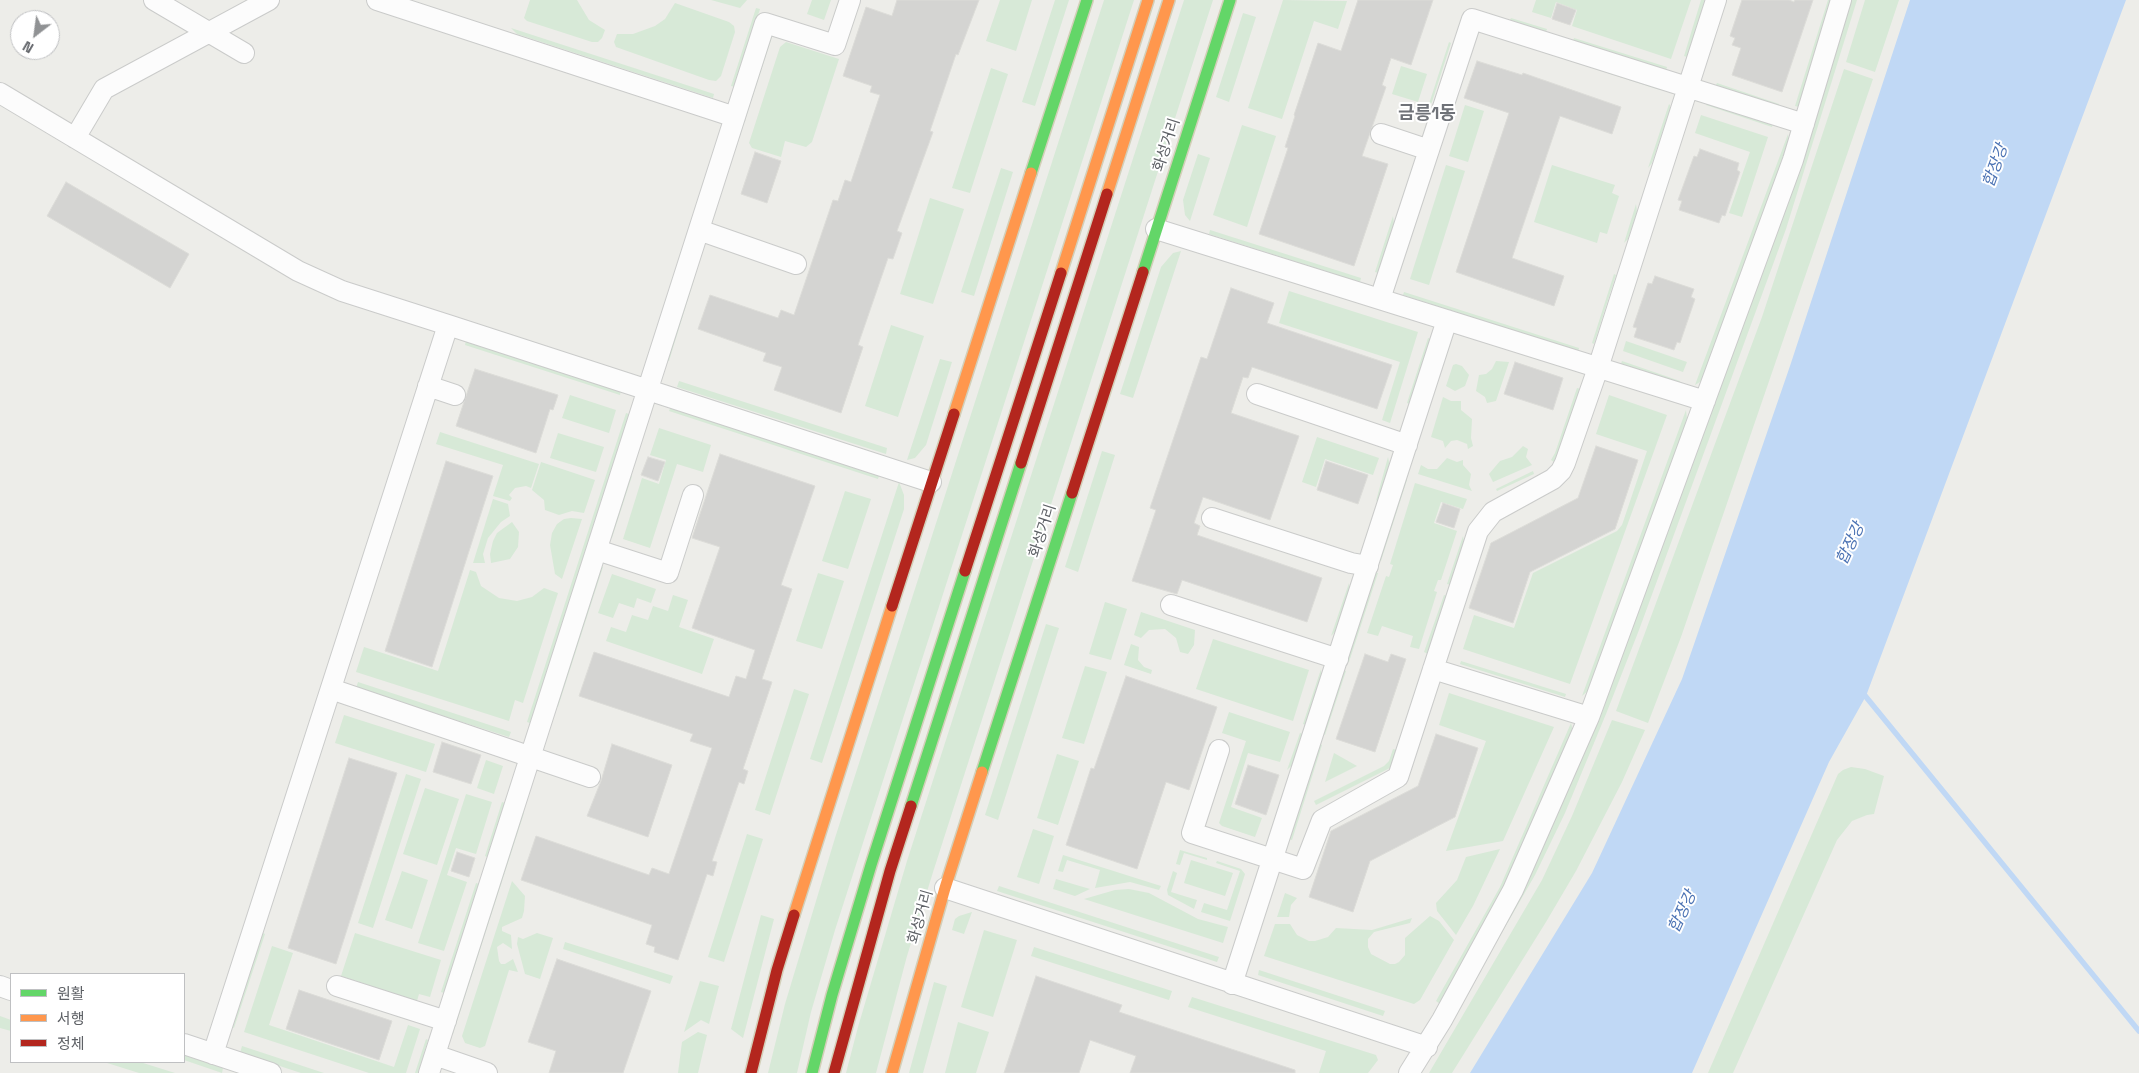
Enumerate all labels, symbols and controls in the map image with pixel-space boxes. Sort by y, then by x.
north arrow [10,10,60,60]
text: N [19,37,37,57]
district label: 금릉1동 [1398,103,1456,125]
street label: 화성거리 [1150,116,1184,174]
water label: 합장강 [1979,142,2013,190]
street label: 화성거리 [1026,502,1060,560]
water label: 합장강 [1833,520,1869,568]
street label: 화성거리 [905,888,937,946]
water label: 합장강 [1665,888,1701,936]
legend [10,973,185,1063]
text: 원활 [57,984,85,1003]
text: 서행 [57,1009,85,1028]
text: 정체 [57,1034,85,1053]

